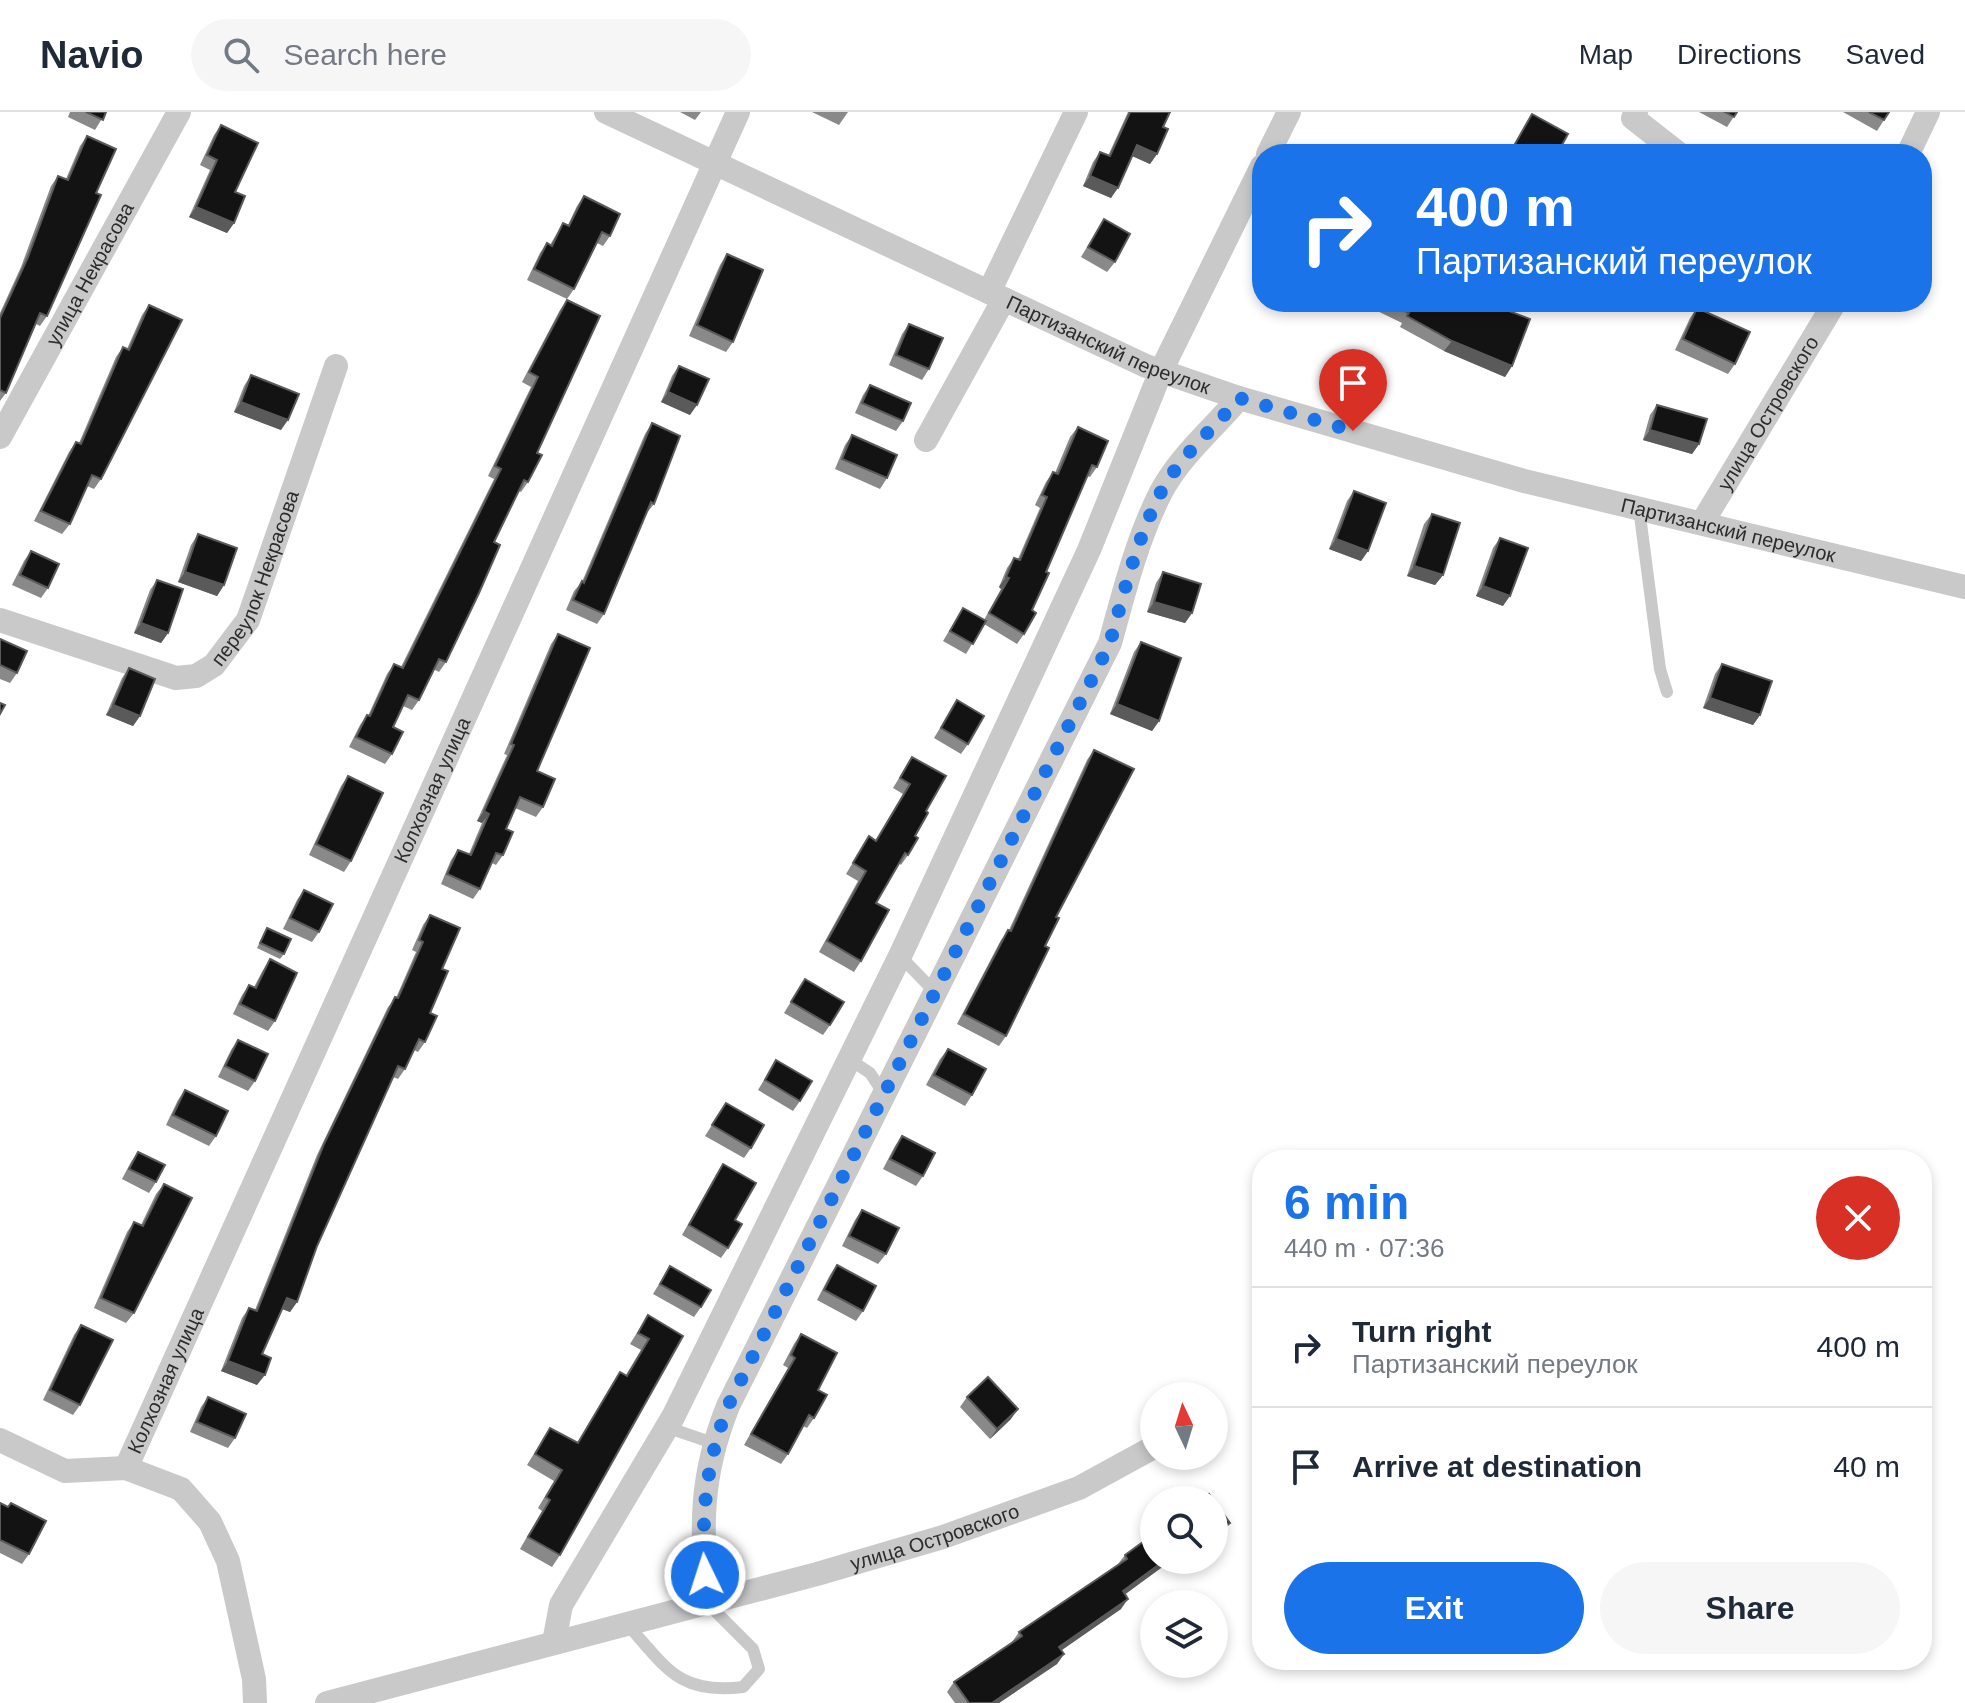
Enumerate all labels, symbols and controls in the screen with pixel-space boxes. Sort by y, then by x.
search box [191,19,751,91]
icon: search [219,33,263,77]
text: Navio [40,34,143,76]
text: Search here [283,38,447,71]
text: Map [1579,39,1633,70]
text: Directions [1677,39,1802,70]
text: Saved [1846,39,1925,70]
text: 400 m [1416,175,1575,238]
icon: right [1284,176,1388,280]
street label: улица Некрасова [41,198,138,349]
text: Партизанский переулок [1416,241,1812,282]
street label: Партизанский переулок [1003,291,1213,398]
street label: улица Островского [1713,332,1823,494]
pin [1319,349,1387,431]
icon: arrive [1331,361,1375,405]
street label: переулок Некрасова [207,487,303,670]
street label: Партизанский переулок [1619,494,1838,567]
street label: Колхозная улица [390,713,475,866]
text: 6 min [1284,1176,1409,1229]
button: close [1816,1176,1900,1260]
text: 440 m · 07:36 [1284,1233,1444,1263]
street label: Колхозная улица [123,1303,208,1457]
text: Turn right [1352,1315,1491,1348]
icon: right [1284,1325,1328,1369]
text: 400 m [1817,1330,1900,1363]
text: Партизанский переулок [1352,1349,1638,1379]
north arrow [1140,1382,1228,1470]
map controls [1140,1382,1228,1678]
icon: arrive [1284,1445,1328,1489]
text: Arrive at destination [1352,1450,1642,1483]
text: 40 m [1833,1450,1900,1483]
button: search [1140,1486,1228,1574]
street label: улица Островского [848,1500,1022,1575]
position arrow [663,1533,747,1617]
button: Exit [1284,1562,1584,1654]
button: Share [1600,1562,1900,1654]
button: layers [1140,1590,1228,1678]

